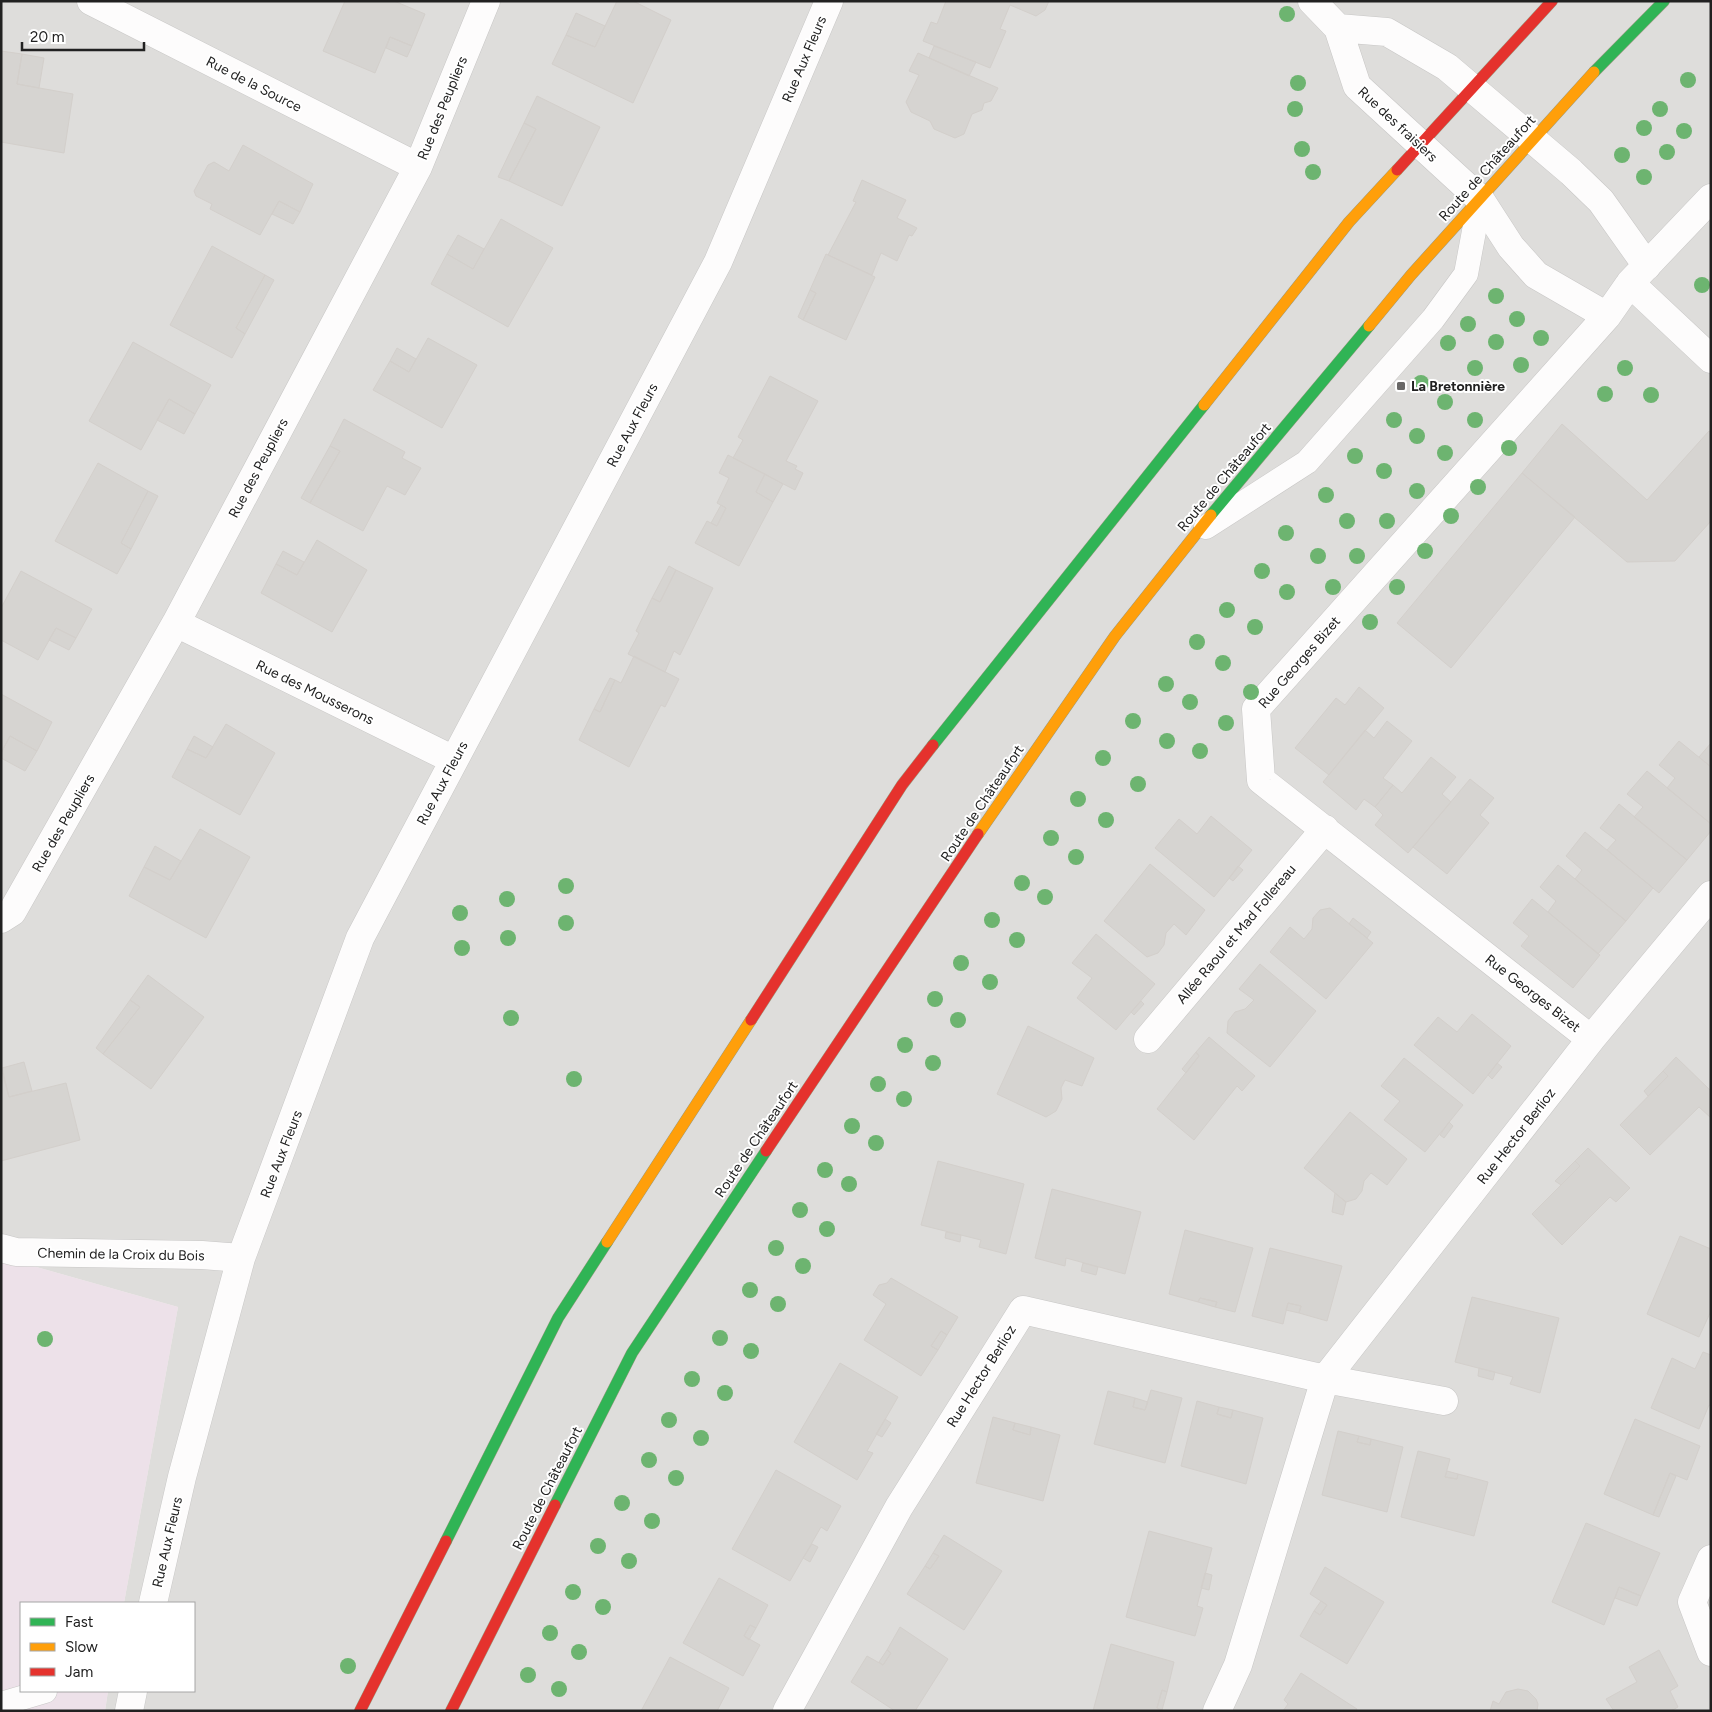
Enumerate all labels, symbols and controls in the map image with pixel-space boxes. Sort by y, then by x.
street label: Rue Aux Fleurs [779,13,830,105]
scale bar [22,20,145,52]
text: 20 m [30,28,64,46]
street label: Rue de la Source [203,53,305,116]
street label: Rue des Peupliers [414,54,471,163]
street label: Rue des fraisiers [1354,83,1441,166]
street label: Route de Châteaufort [1435,112,1539,225]
place label: La Bretonnière [1411,378,1505,395]
street label: Rue Aux Fleurs [603,380,662,470]
marker: La Bretonnière [1395,380,1407,392]
street label: Rue des Peupliers [225,415,292,521]
street label: Route de Châteaufort [1174,420,1275,535]
street label: Rue Georges Bizet [1255,613,1344,712]
street label: Rue des Mousserons [253,656,377,728]
street label: Rue Aux Fleurs [413,738,472,828]
street label: Route de Châteaufort [937,742,1028,865]
street label: Rue des Peupliers [28,771,98,875]
street label: Allée Raoul et Mad Follereau [1173,861,1300,1007]
street label: Rue Georges Bizet [1482,951,1584,1036]
street label: Route de Châteaufort [711,1078,802,1201]
street label: Rue Hector Berlioz [1474,1085,1559,1188]
street label: Rue Aux Fleurs [257,1108,306,1200]
street label: Chemin de la Croix du Bois [37,1245,205,1264]
street label: Rue Hector Berlioz [943,1322,1020,1430]
street label: Route de Châteaufort [509,1424,586,1553]
street label: Rue Aux Fleurs [149,1495,186,1589]
legend [20,1602,195,1692]
text: Fast [65,1613,94,1631]
text: Slow [65,1638,98,1656]
text: Jam [65,1663,93,1681]

